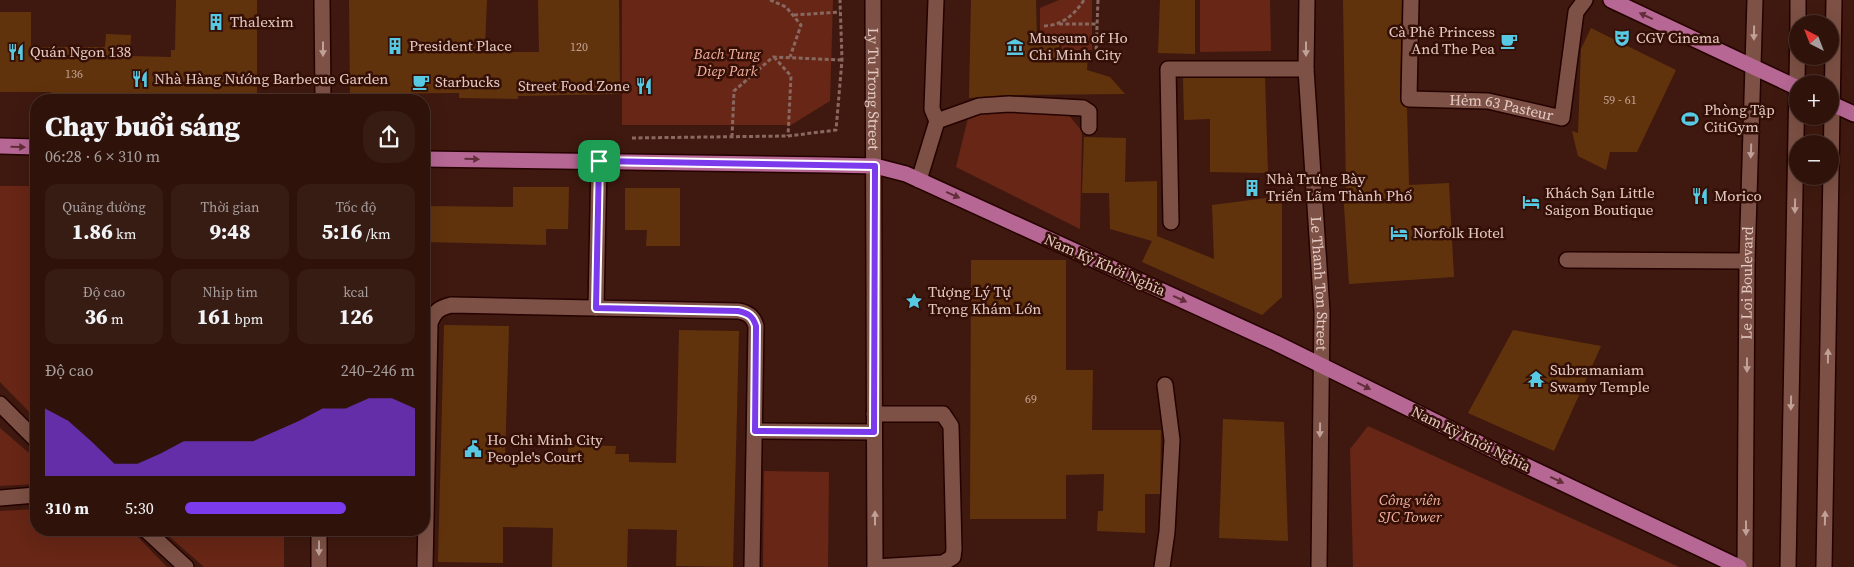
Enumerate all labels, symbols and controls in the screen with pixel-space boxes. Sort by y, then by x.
place label: Thalexim [230,11,294,32]
building icon: Thalexim [206,12,226,32]
one-way arrow [1639,12,1653,20]
north arrow [1789,15,1839,65]
map controls [1789,15,1839,185]
place label: Cà Phê Princess And The Pea [1389,21,1495,59]
one-way arrow [1750,26,1758,42]
place label: Museum of Ho Chi Minh City [1029,27,1128,65]
place label: CGV Cinema [1636,27,1720,48]
street label: Ly Tu Trong Street [863,28,885,150]
theatre icon: CGV Cinema [1612,28,1632,48]
cafe icon: Cà Phê Princess And The Pea [1499,31,1519,51]
place label: President Place [409,35,512,56]
building icon: President Place [385,36,405,56]
museum icon: Museum of Ho Chi Minh City [1005,37,1025,57]
house number: 120 [570,39,588,55]
place label: Quán Ngon 138 [30,41,131,62]
one-way arrow [319,41,327,57]
one-way arrow [1302,41,1310,57]
restaurant icon: Quán Ngon 138 [6,42,26,62]
park label: Bach Tung Diep Park [692,43,761,81]
house number: 136 [65,66,83,82]
place label: Nhà Hàng Nướng Barbecue Garden [154,68,388,89]
restaurant icon: Nhà Hàng Nướng Barbecue Garden [130,69,150,89]
place label: Starbucks [435,71,500,92]
cafe icon: Starbucks [411,72,431,92]
place label: Street Food Zone [518,75,630,96]
button: + [1789,75,1839,125]
restaurant icon: Street Food Zone [634,76,654,96]
street label: Hẻm 63 Pasteur [1449,89,1556,126]
house number: 59 - 61 [1603,92,1637,108]
place label: Phòng Tập CitiGym [1704,99,1775,137]
text: Chạy buổi sáng [45,107,240,145]
sports icon: Phòng Tập CitiGym [1680,109,1700,129]
button: share [363,111,415,163]
button: − [1789,135,1839,185]
pin [578,140,620,182]
one-way arrow [10,143,26,151]
one-way arrow [1746,143,1754,159]
text: 06:28 · 6 × 310 m [45,145,160,167]
icon: arrive [585,147,613,175]
one-way arrow [465,155,481,163]
place label: Nhà Trưng Bày Triển Lãm Thành Phố [1266,168,1412,206]
building icon: Nhà Trưng Bày Triển Lãm Thành Phố [1242,178,1262,198]
place label: Khách Sạn Little Saigon Boutique [1545,182,1655,220]
place label: Morico [1714,185,1762,206]
restaurant icon: Morico [1690,186,1710,206]
one-way arrow [946,192,960,200]
hotel icon: Khách Sạn Little Saigon Boutique [1521,192,1541,212]
text: Quãng đường [62,197,146,217]
text: Thời gian [201,197,259,217]
text: Tốc độ [336,197,376,217]
one-way arrow [1791,198,1799,214]
street label: Le Thanh Ton Street [1306,216,1333,351]
text: 1.86 [72,217,113,246]
text: 9:48 [209,217,251,246]
text: 5:16 [321,217,362,246]
place label: Norfolk Hotel [1413,222,1505,243]
hotel icon: Norfolk Hotel [1389,223,1409,243]
text: km [113,224,136,244]
text: /km [362,224,391,244]
street label: Le Loi Boulevard [1735,226,1758,340]
street label: Nam Kỳ Khởi Nghĩa [1041,228,1169,301]
place label: Tượng Lý Tự Trọng Khám Lớn [928,281,1041,319]
text: Độ cao [83,282,125,302]
text: Nhịp tim [202,282,258,302]
text: kcal [343,282,369,302]
place icon: Tượng Lý Tự Trọng Khám Lớn [904,291,924,311]
one-way arrow [1173,295,1187,303]
text: 36 [84,302,108,331]
text: 161 [197,302,231,331]
text: 126 [339,302,373,331]
text: m [108,309,124,329]
text: bpm [231,309,263,329]
one-way arrow [1824,348,1832,364]
one-way arrow [1743,358,1751,374]
text: Độ cao [45,359,94,381]
text: 240–246 m [341,359,415,381]
place label: Subramaniam Swamy Temple [1550,359,1650,397]
temple icon: Subramaniam Swamy Temple [1526,369,1546,389]
one-way arrow [1357,382,1371,390]
house number: 69 [1025,391,1037,407]
one-way arrow [1787,395,1795,411]
street label: Nam Kỳ Khởi Nghĩa [1408,401,1535,477]
one-way arrow [1316,423,1324,439]
place label: Ho Chi Minh City People's Court [487,429,603,467]
public building icon: Ho Chi Minh City People's Court [463,439,483,459]
one-way arrow [1550,477,1564,485]
park label: Công viên SJC Tower [1378,489,1443,527]
text: 310 m [45,497,89,519]
text: 5:30 [125,497,154,519]
one-way arrow [871,510,879,526]
one-way arrow [1821,510,1829,526]
one-way arrow [1742,520,1750,536]
one-way arrow [315,541,323,557]

